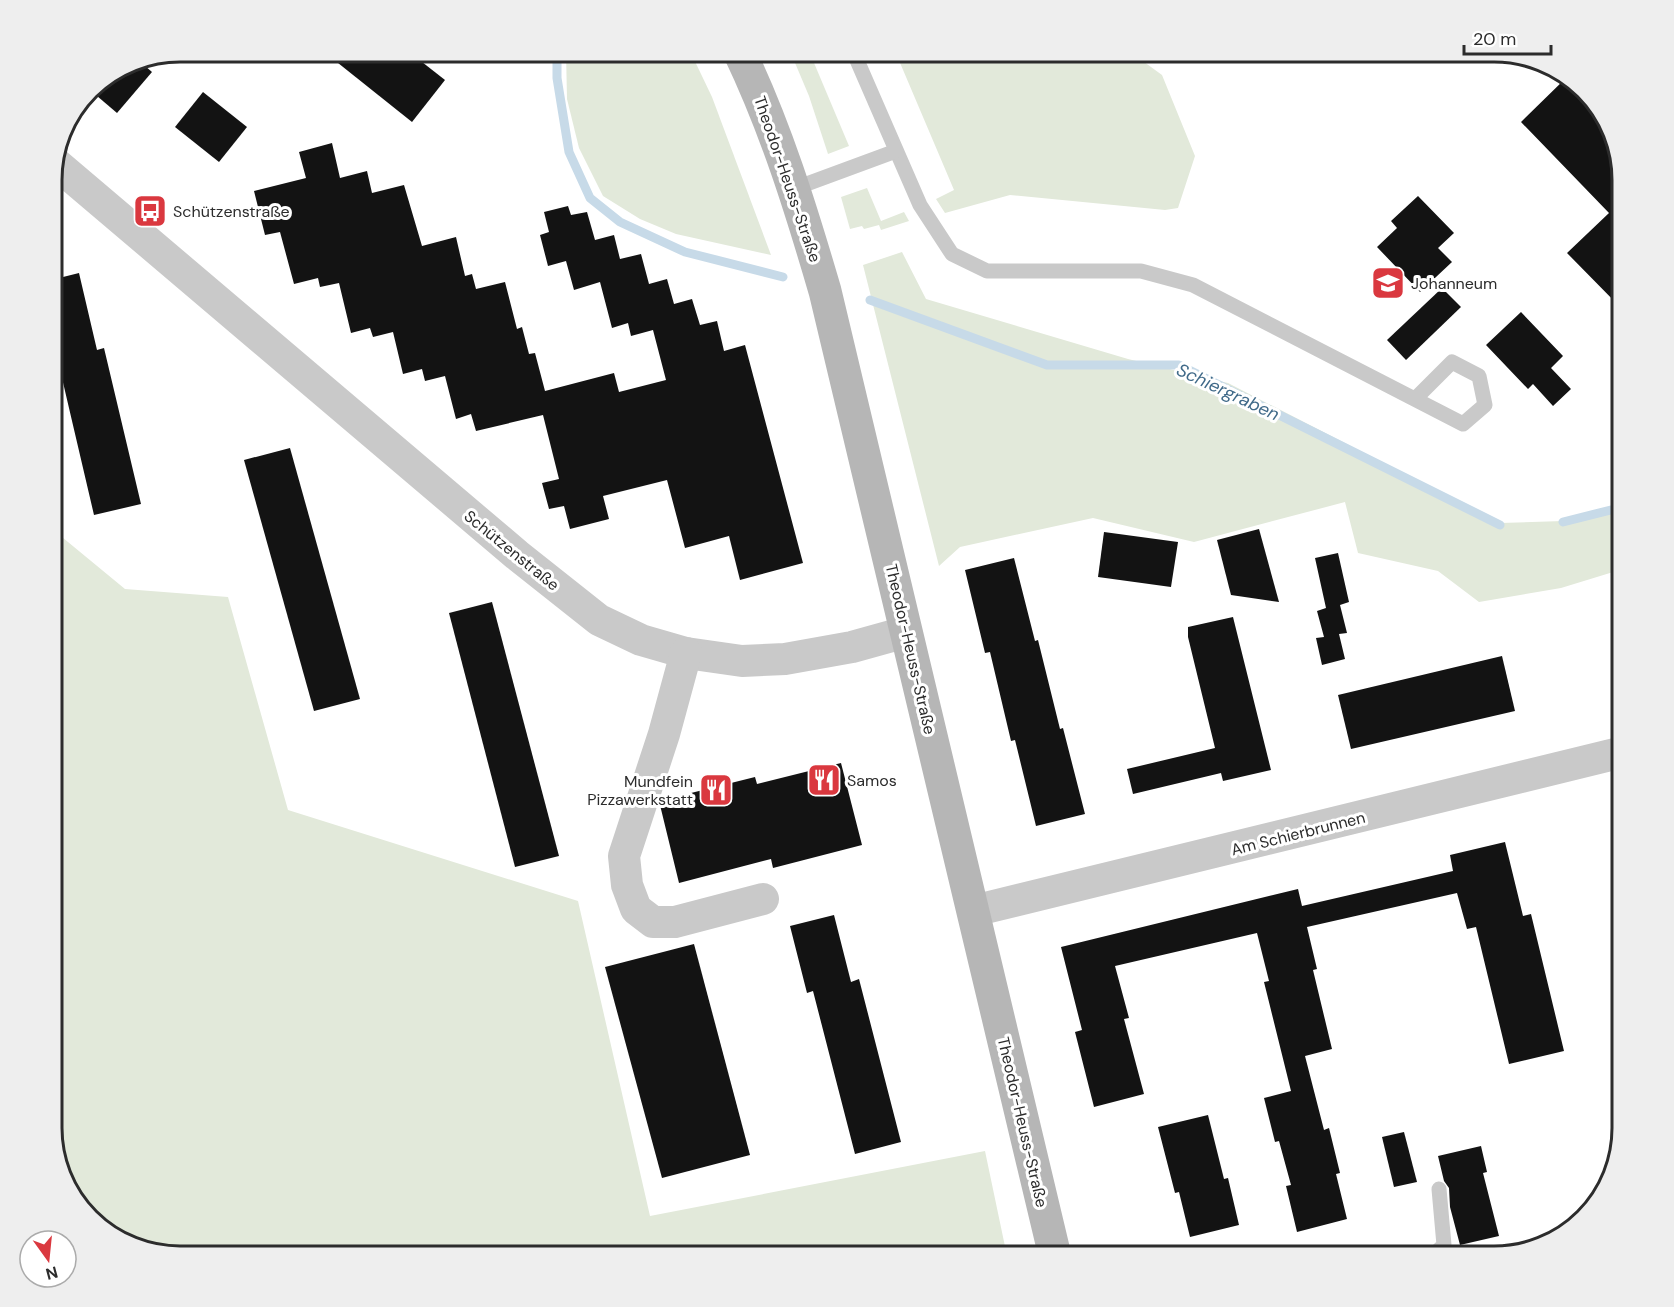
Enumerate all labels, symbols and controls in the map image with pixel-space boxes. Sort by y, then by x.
scale bar [1464,18,1551,56]
text: 20 m [1473,27,1516,51]
street label: Theodor-Heuss-Straße [749,93,826,265]
bus stop icon: Schützenstraße [132,193,168,229]
place label: Schützenstraße [173,201,290,222]
school or university icon: Johanneum [1370,265,1406,301]
place label: Johanneum [1411,273,1497,294]
water label: Schiergraben [1173,358,1283,426]
street label: Schützenstraße [460,506,564,595]
street label: Theodor-Heuss-Straße [881,562,940,736]
restaurant icon: Samos [806,762,842,798]
place label: Samos [847,770,897,791]
place label: Mundfein Pizzawerkstatt [587,771,693,810]
restaurant icon: Mundfein Pizzawerkstatt [698,772,734,808]
street label: Am Schierbrunnen [1229,807,1367,860]
street label: Theodor-Heuss-Straße [993,1035,1052,1209]
north arrow [18,1229,78,1289]
text: N [43,1261,60,1285]

